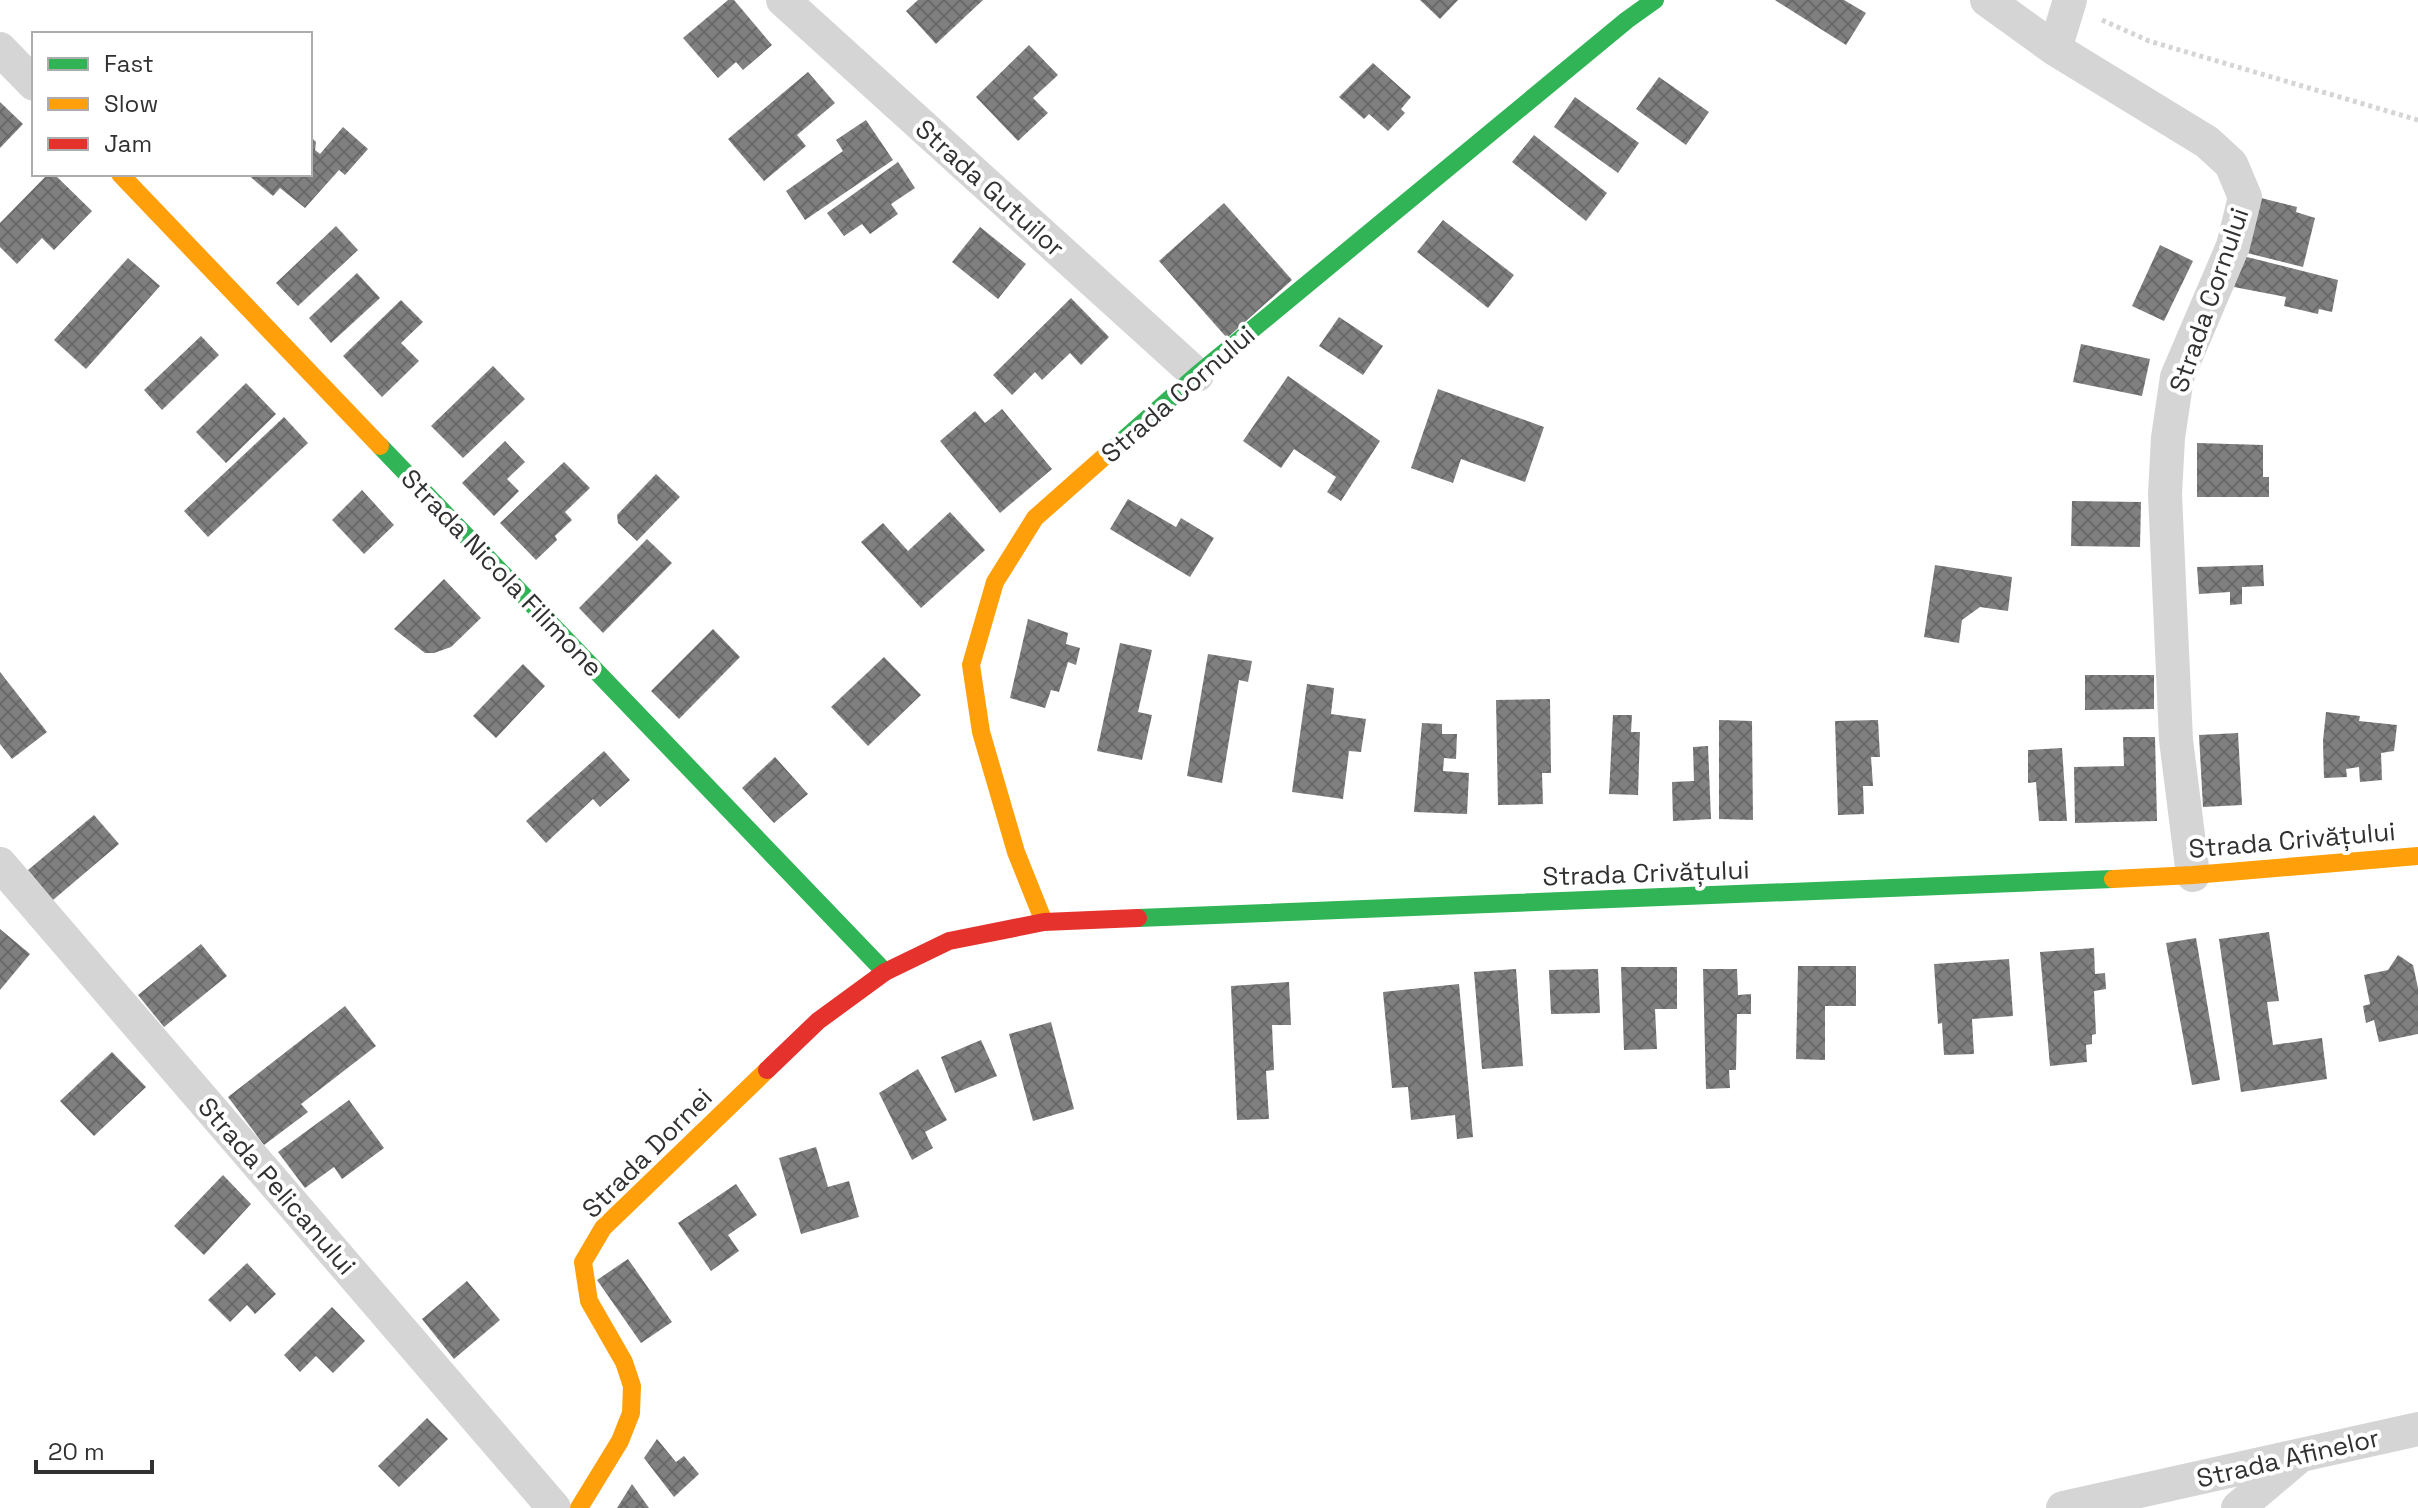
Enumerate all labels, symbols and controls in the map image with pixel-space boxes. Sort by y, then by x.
legend [32,32,312,176]
text: Fast [104,48,154,79]
text: Slow [104,88,158,119]
street label: Strada Gutuilor [908,112,1072,264]
text: Jam [104,128,152,159]
street label: Strada Cornului [2161,203,2257,397]
street label: Strada Cornului [1094,318,1262,470]
street label: Strada Nicola Filimone [394,462,610,684]
street label: Strada Crivățului [2187,814,2397,866]
street label: Strada Crivățului [1542,852,1750,894]
street label: Strada Dornei [575,1081,719,1225]
street label: Strada Pelicanului [191,1090,363,1282]
street label: Strada Afinelor [2193,1420,2383,1496]
scale bar [36,1424,152,1474]
text: 20 m [48,1436,105,1467]

